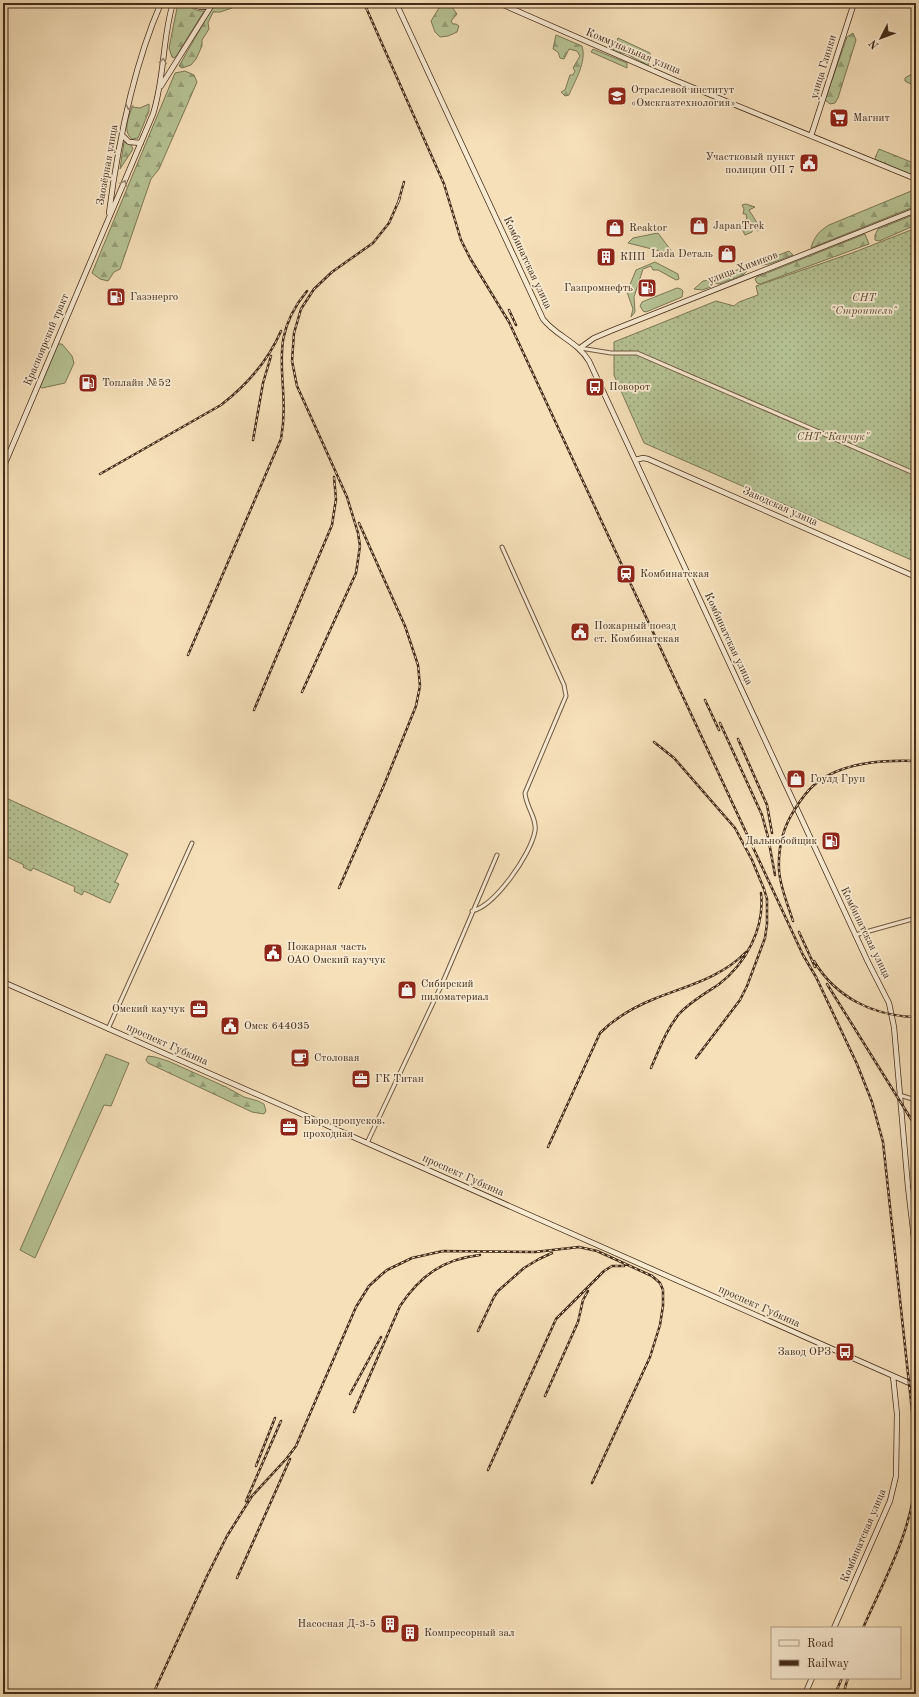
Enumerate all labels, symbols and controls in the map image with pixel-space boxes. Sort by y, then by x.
north arrow [861,18,901,58]
street label: Коммунальная улица [584,27,683,77]
street label: улица Глинки [809,34,839,100]
text: N [867,36,882,50]
one-way arrow [159,57,168,64]
school or university icon: Отраслевой институт «Омскгазтехнология» [606,85,628,107]
place label: Отраслевой институт «Омскгазтехнология» [631,85,735,109]
one-way arrow [126,104,134,110]
supermarket icon: Магнит [828,107,850,129]
place label: Магнит [853,113,890,124]
street label: Заозёрная улица [95,123,121,206]
place label: Участковый пункт полиции ОП 7 [705,152,795,176]
public building icon: Участковый пункт полиции ОП 7 [798,152,820,174]
one-way arrow [119,180,127,187]
street label: Комбинатская улица [501,215,553,311]
shop icon: JapanTrek [688,215,710,237]
shop icon: Reaktor [604,217,626,239]
place label: JapanTrek [713,221,765,232]
place label: Reaktor [629,223,667,234]
shop icon: Lada Dеталь [716,243,738,265]
building icon: КПП [595,246,617,268]
place label: Lada Dеталь [651,249,713,260]
street label: улица Химиков [707,250,779,286]
place label: КПП [620,252,646,263]
fuel station icon: Газпромнефть [636,277,658,299]
place label: Газпромнефть [564,283,633,294]
fuel station icon: Газэнерго [105,286,127,308]
street label: Красноярский тракт [23,292,71,388]
place label: Газэнерго [130,292,178,303]
park label: СНТ "Строитель" [831,293,898,317]
fuel station icon: Топлайн №52 [77,372,99,394]
bus stop icon: Поворот [584,376,606,398]
place label: Топлайн №52 [102,378,171,389]
place label: Поворот [609,382,650,393]
park label: СНТ "Каучук" [797,432,870,443]
street label: Заводская улица [741,486,820,529]
station icon: Комбинатская [615,563,637,585]
place label: Комбинатская [640,569,710,580]
street label: Комбинатская улица [702,591,754,687]
public building icon: Пожарный поезд ст. Комбинатская [569,621,591,643]
place label: Пожарный поезд ст. Комбинатская [594,621,680,645]
shop icon: Гоулд Груп [785,768,807,790]
place label: Гоулд Груп [810,774,865,785]
fuel station icon: Дальнобойщик [820,830,842,852]
place label: Дальнобойщик [745,836,817,847]
street label: Комбинатская улица [838,885,892,981]
public building icon: Пожарная часть ОАО Омский каучук [262,942,284,964]
place label: Пожарная часть ОАО Омский каучук [287,942,386,966]
shop icon: Сибирский пиломатериал [396,979,418,1001]
place label: Сибирский пиломатериал [421,979,489,1003]
office icon: Омский каучук [188,998,210,1020]
place label: Омский каучук [112,1004,185,1015]
public building icon: Омск 644035 [219,1015,241,1037]
place label: Омск 644035 [244,1021,310,1032]
street label: проспект Губкина [124,1022,210,1068]
cafe icon: Столовая [289,1047,311,1069]
place label: Столовая [314,1053,360,1064]
office icon: ГК Титан [350,1068,372,1090]
place label: ГК Титан [375,1074,424,1085]
office icon: Бюро пропусков, проходная [278,1116,300,1138]
place label: Бюро пропусков, проходная [303,1116,385,1140]
street label: проспект Губкина [420,1153,506,1199]
street label: проспект Губкина [716,1284,802,1330]
bus stop icon: Завод ОРЗ [834,1341,856,1363]
place label: Завод ОРЗ [778,1347,831,1358]
street label: Комбинатская улица [839,1487,889,1584]
building icon: Насосная Д-3-5 [379,1613,401,1635]
place label: Насосная Д-3-5 [298,1619,376,1630]
building icon: Компресорный зал [399,1622,421,1644]
legend [771,1627,901,1679]
place label: Компресорный зал [424,1628,515,1639]
text: Road [807,1638,834,1650]
text: Railway [807,1658,850,1670]

